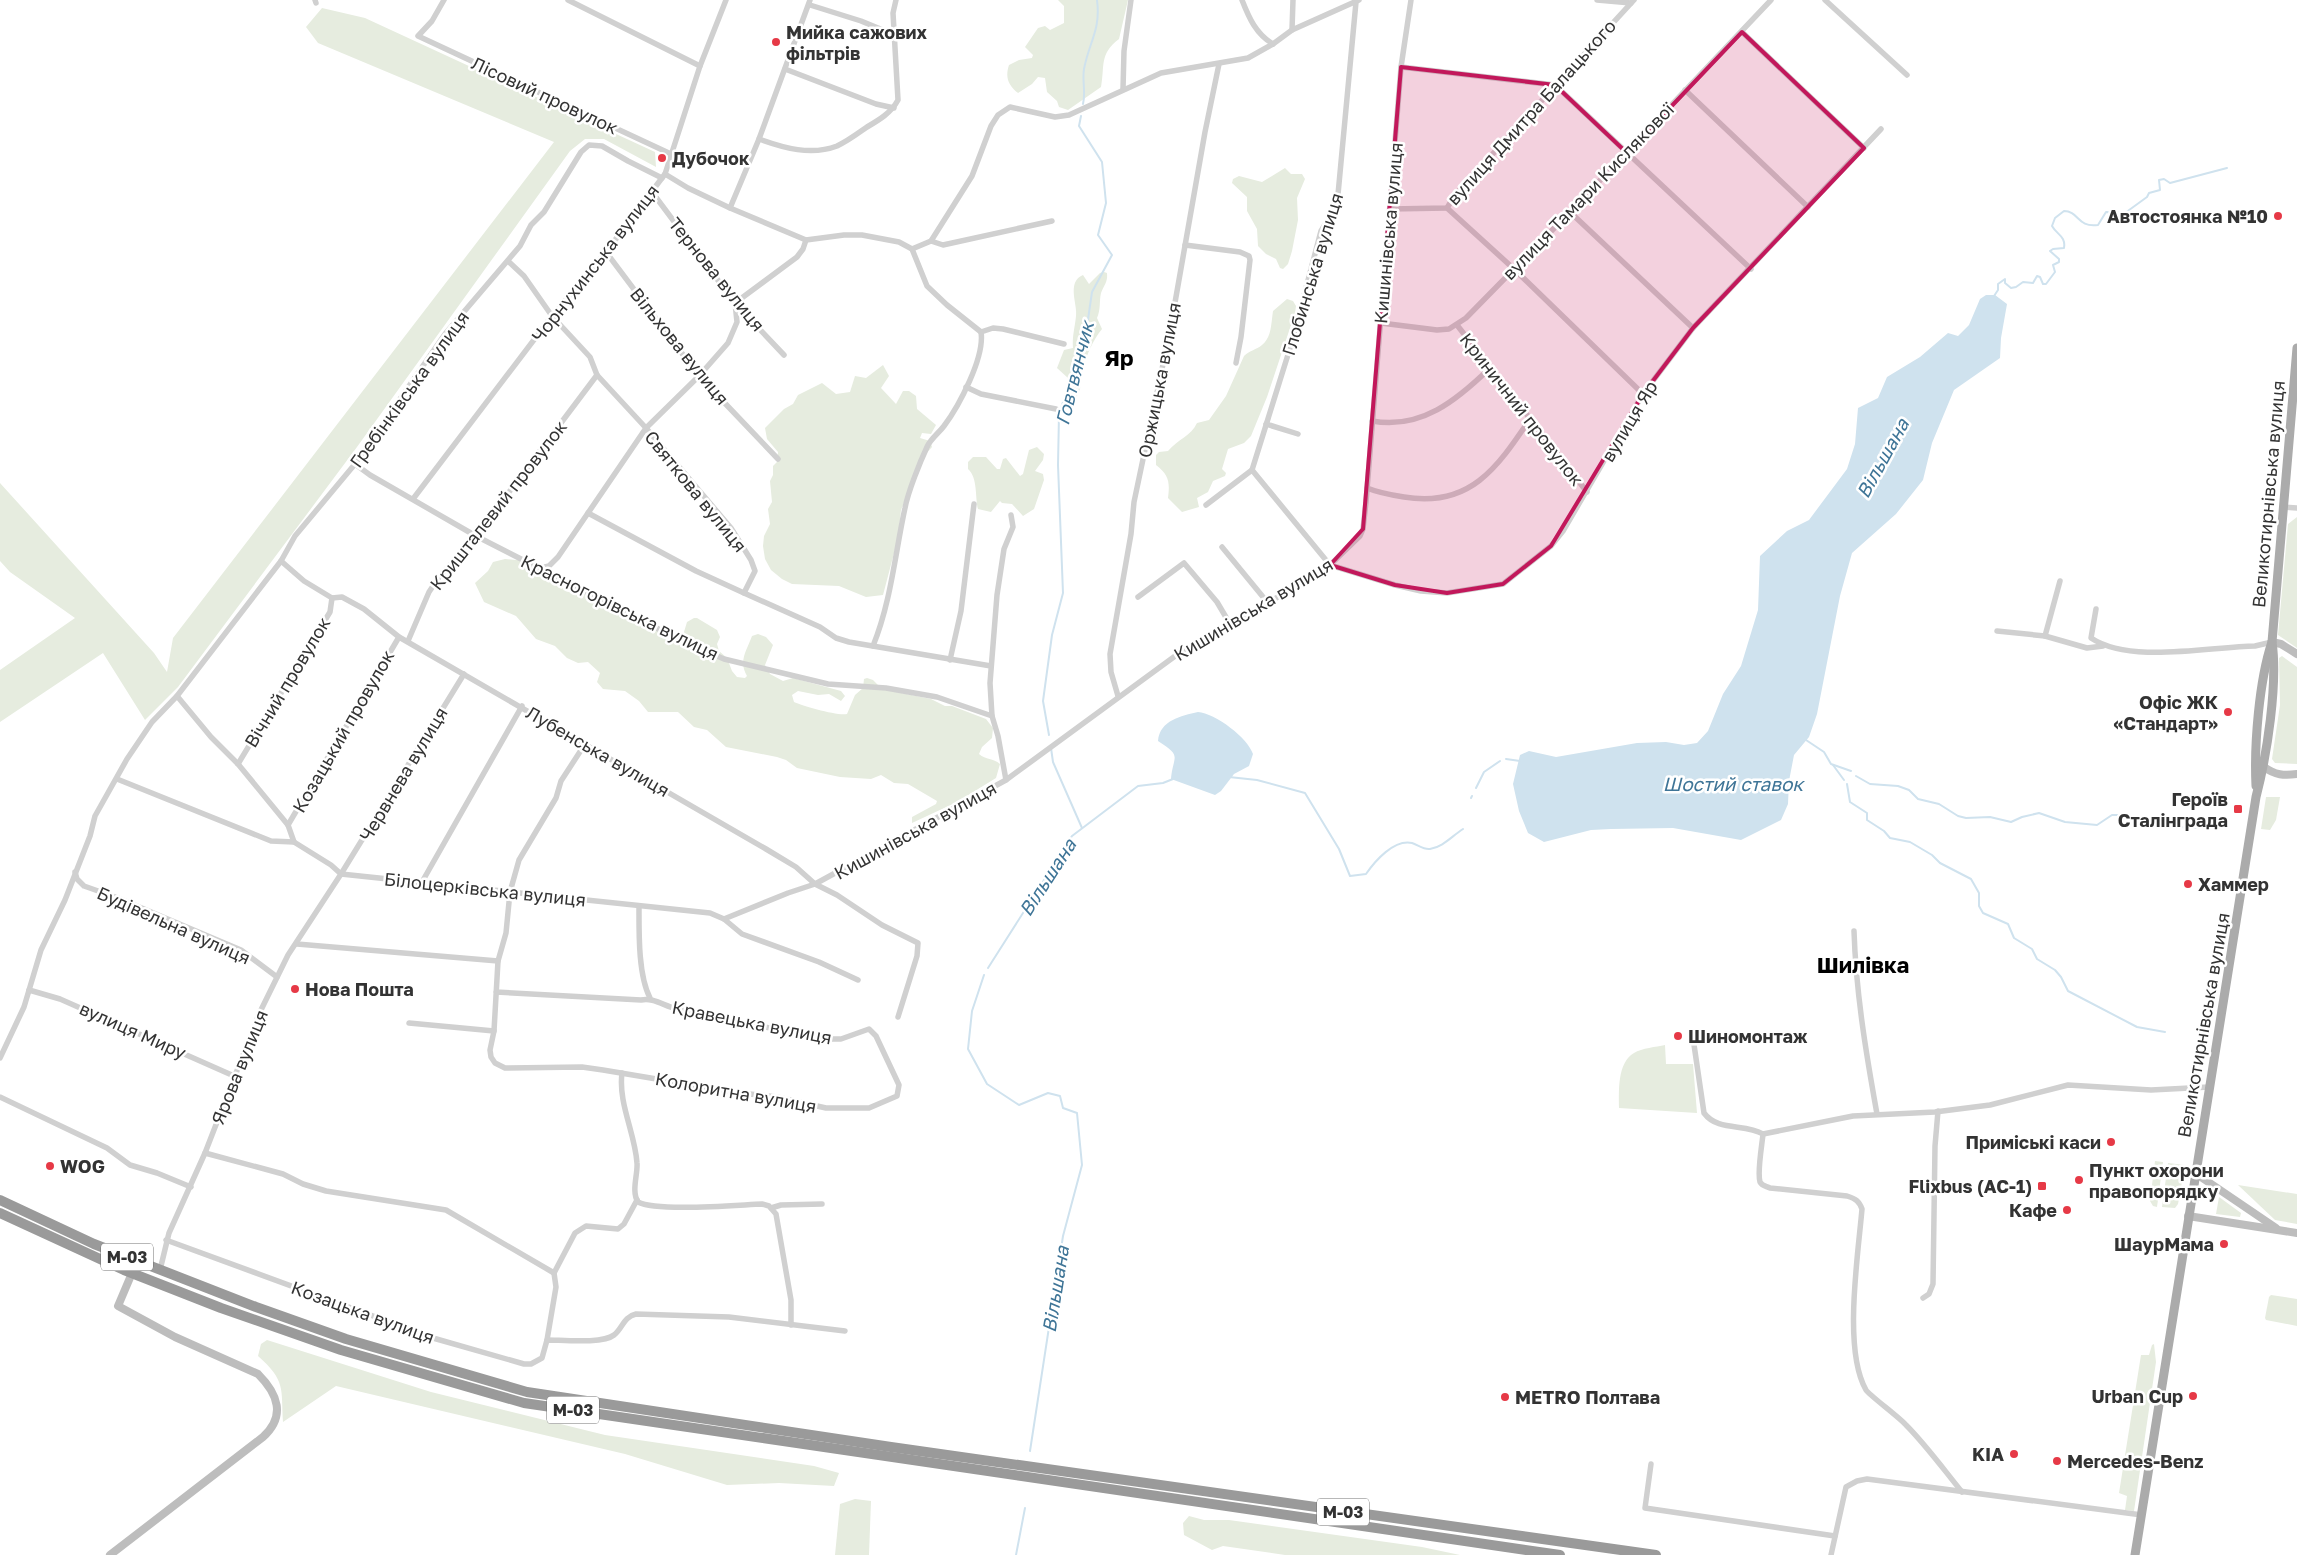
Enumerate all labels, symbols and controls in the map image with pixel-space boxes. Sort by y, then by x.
street label: вулиця Дмитра Балацького [1442,15,1620,209]
place label: Мийка сажових фільтрів [786,21,928,64]
marker: Мийка сажових фільтрів [770,36,782,48]
street label: Лісовий провулок [468,51,622,139]
street label: вулиця Тамари Кислякової [1498,97,1679,284]
street label: Кишинівська вулиця [1369,141,1407,325]
place label: Дубочок [672,147,750,169]
marker: Дубочок [656,152,668,164]
street label: Чорнухинська вулиця [527,180,663,346]
street label: Глобинська вулиця [1277,190,1347,358]
place label: Автостоянка №10 [2107,205,2268,227]
marker: Автостоянка №10 [2272,210,2284,222]
street label: Тернова вулиця [664,213,770,335]
street label: Вільхова вулиця [626,283,734,409]
street label: Оржицька вулиця [1133,301,1185,459]
street label: Гребінківська вулиця [345,306,473,472]
water label: Говтвянчик [1050,317,1098,427]
street label: Криничний провулок [1455,328,1589,490]
district label: Яр [1105,344,1133,371]
street label: вулиця Яр [1596,377,1662,465]
street label: Великотирнівська вулиця [2247,379,2289,609]
water label: Вільшана [1851,413,1914,502]
street label: Кришталевий провулок [425,416,571,594]
street label: Святкова вулиця [640,426,752,556]
street label: Красногорівська вулиця [518,550,722,664]
street label: Кишинівська вулиця [1169,553,1337,665]
street label: Вічний провулок [239,613,335,751]
street label: Козацький провулок [287,646,399,816]
place label: Офіс ЖК «Стандарт» [2114,691,2218,734]
street label: Лубенська вулиця [522,701,674,801]
street label: Червнева вулиця [354,703,452,845]
marker: Офіс ЖК «Стандарт» [2222,706,2234,718]
water label: Шостий ставок [1663,772,1805,795]
street label: Кишинівська вулиця [830,776,1000,884]
place label: Героїв Сталінграда [2118,788,2228,831]
marker: Героїв Сталінграда [2232,803,2244,815]
water label: Вільшана [1014,833,1081,920]
street label: Білоцерківська вулиця [383,867,587,911]
place label: Хаммер [2198,873,2269,895]
marker: Хаммер [2182,878,2194,890]
street label: Будівельна вулиця [94,881,254,969]
street label: Великотирнівська вулиця [2172,911,2234,1139]
district label: Шилівка [1817,951,1909,978]
place label: Нова Пошта [305,978,414,1000]
marker: Нова Пошта [289,983,301,995]
street label: Кравецька вулиця [670,996,834,1048]
street label: вулиця Миру [76,997,190,1063]
street label: Ярова вулиця [206,1006,272,1128]
place label: Шиномонтаж [1688,1025,1808,1047]
marker: Шиномонтаж [1672,1030,1684,1042]
street label: Колоритна вулиця [654,1067,818,1117]
place label: Приміські каси [1965,1131,2101,1153]
marker: Приміські каси [2105,1136,2117,1148]
place label: WOG [60,1155,105,1177]
place label: Пункт охорони правопорядку [2089,1159,2224,1202]
marker: WOG [44,1160,56,1172]
marker: Пункт охорони правопорядку [2073,1174,2085,1186]
place label: Flixbus (АС-1) [1909,1175,2032,1197]
marker: Flixbus (АС-1) [2036,1180,2048,1192]
place label: Кафе [2009,1199,2057,1221]
marker: Кафе [2061,1204,2073,1216]
place label: ШаурМама [2114,1233,2214,1255]
marker: ШаурМама [2218,1238,2230,1250]
water label: Вільшана [1037,1243,1073,1334]
road number: М-03 [101,1244,153,1270]
street label: Козацька вулиця [288,1276,438,1348]
place label: Urban Cup [2091,1385,2183,1407]
place label: METRO Полтава [1515,1386,1660,1408]
marker: Urban Cup [2187,1390,2199,1402]
marker: METRO Полтава [1499,1391,1511,1403]
road number: М-03 [547,1396,599,1424]
place label: KIA [1972,1443,2004,1465]
marker: KIA [2008,1448,2020,1460]
place label: Mercedes-Benz [2067,1450,2203,1472]
marker: Mercedes-Benz [2051,1455,2063,1467]
road number: М-03 [1317,1498,1369,1525]

